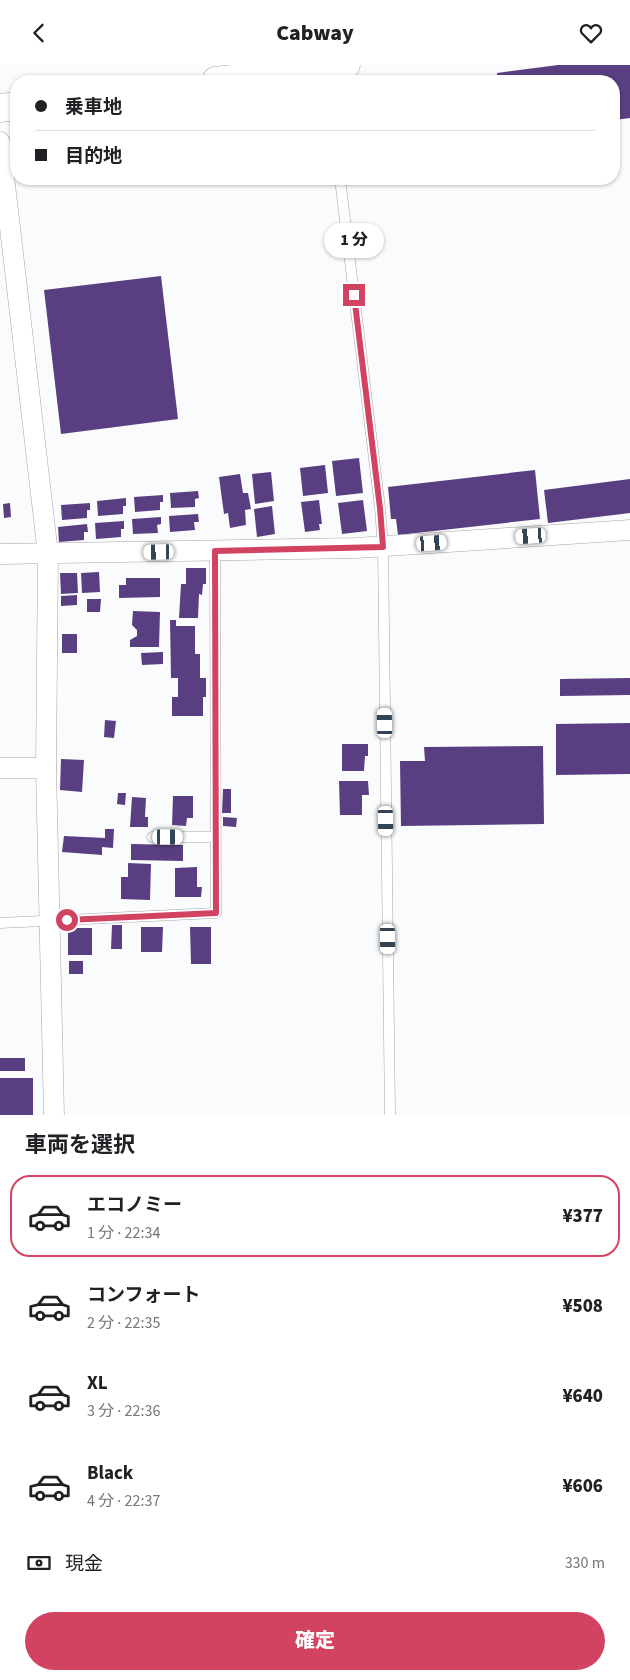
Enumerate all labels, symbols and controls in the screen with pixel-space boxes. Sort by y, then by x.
text: Cabway [276,17,354,49]
icon: back [25,19,53,47]
icon: heart [577,19,605,47]
text: 乗車地 [65,94,122,121]
text: 目的地 [65,143,122,170]
callout: 1 分 [324,223,384,257]
text: 1 分 [340,229,368,251]
route end [343,284,365,306]
car [515,527,546,545]
car [416,534,447,552]
car [143,544,174,560]
car [377,708,392,738]
car [378,806,393,836]
car [153,830,183,845]
route start [56,909,78,931]
car [380,924,395,954]
text: 車両を選択 [25,1129,135,1161]
text: エコノミー [87,1192,182,1219]
icon: car [27,1194,72,1239]
text: ¥377 [562,1203,603,1230]
text: 1 分 · 22:34 [87,1222,160,1244]
text: コンフォート [87,1282,200,1309]
icon: car [27,1284,72,1329]
text: ¥508 [562,1293,603,1320]
text: 2 分 · 22:35 [87,1312,160,1334]
text: XL [87,1370,108,1397]
icon: car [27,1374,72,1419]
text: ¥640 [562,1383,603,1410]
text: 3 分 · 22:36 [87,1400,160,1422]
text: Black [87,1460,133,1487]
icon: car [27,1464,72,1509]
text: ¥606 [562,1473,603,1500]
text: 4 分 · 22:37 [87,1490,160,1512]
icon: cash [25,1549,53,1577]
text: 現金 [65,1551,103,1578]
text: 330 m [565,1552,605,1574]
button: 確定 [25,1612,605,1670]

